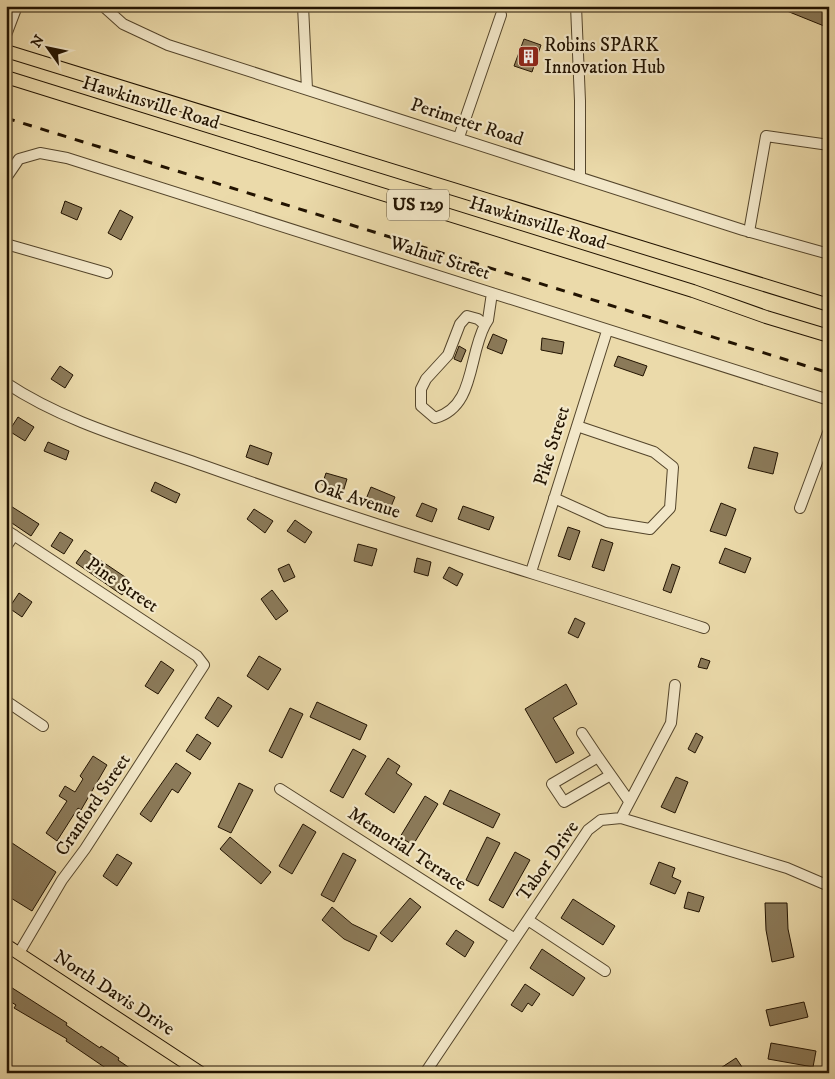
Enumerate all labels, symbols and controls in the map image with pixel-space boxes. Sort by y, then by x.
north arrow [22,22,72,72]
text: N [27,31,49,51]
place label: Robins SPARK Innovation Hub [544,34,665,79]
building icon: Robins SPARK Innovation Hub [516,44,540,68]
street label: Hawkinsville Road [80,71,223,135]
street label: Perimeter Road [408,93,527,151]
road number: US 129 [387,190,449,220]
street label: Hawkinsville Road [467,191,610,255]
street label: Walnut Street [386,231,493,285]
street label: Pike Street [529,403,575,489]
street label: Oak Avenue [311,474,403,524]
street label: Pine Street [81,552,163,618]
street label: Cranford Street [50,750,136,860]
street label: Memorial Terrace [343,802,471,896]
street label: Tabor Drive [512,817,584,905]
street label: North Davis Drive [49,945,179,1041]

